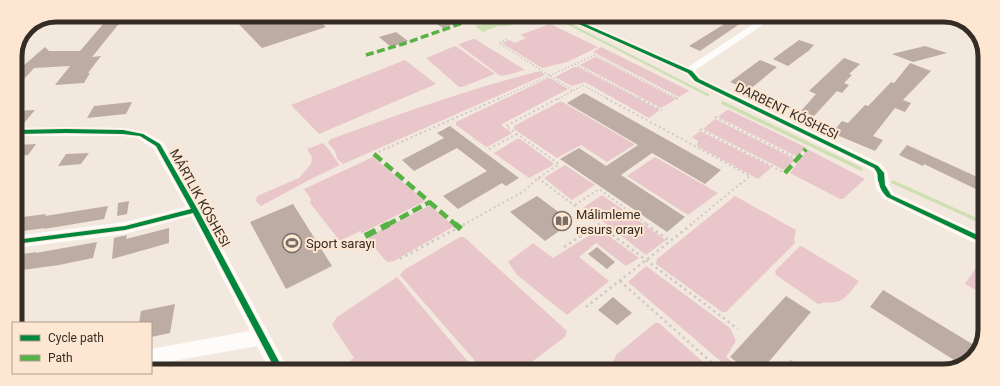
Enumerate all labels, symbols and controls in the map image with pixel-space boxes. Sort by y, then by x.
street label: DARBENT KÓSHESI [733,80,841,142]
street label: MÁRTLIK KÓSHESI [167,146,233,250]
place label: Málimleme resurs orayı [576,207,643,237]
library icon: Málimleme resurs orayı [551,210,573,232]
sports icon: Sport sarayı [281,232,303,254]
place label: Sport sarayı [306,236,375,251]
legend [12,322,152,374]
text: Cycle path [48,331,104,345]
text: Path [48,351,73,365]

